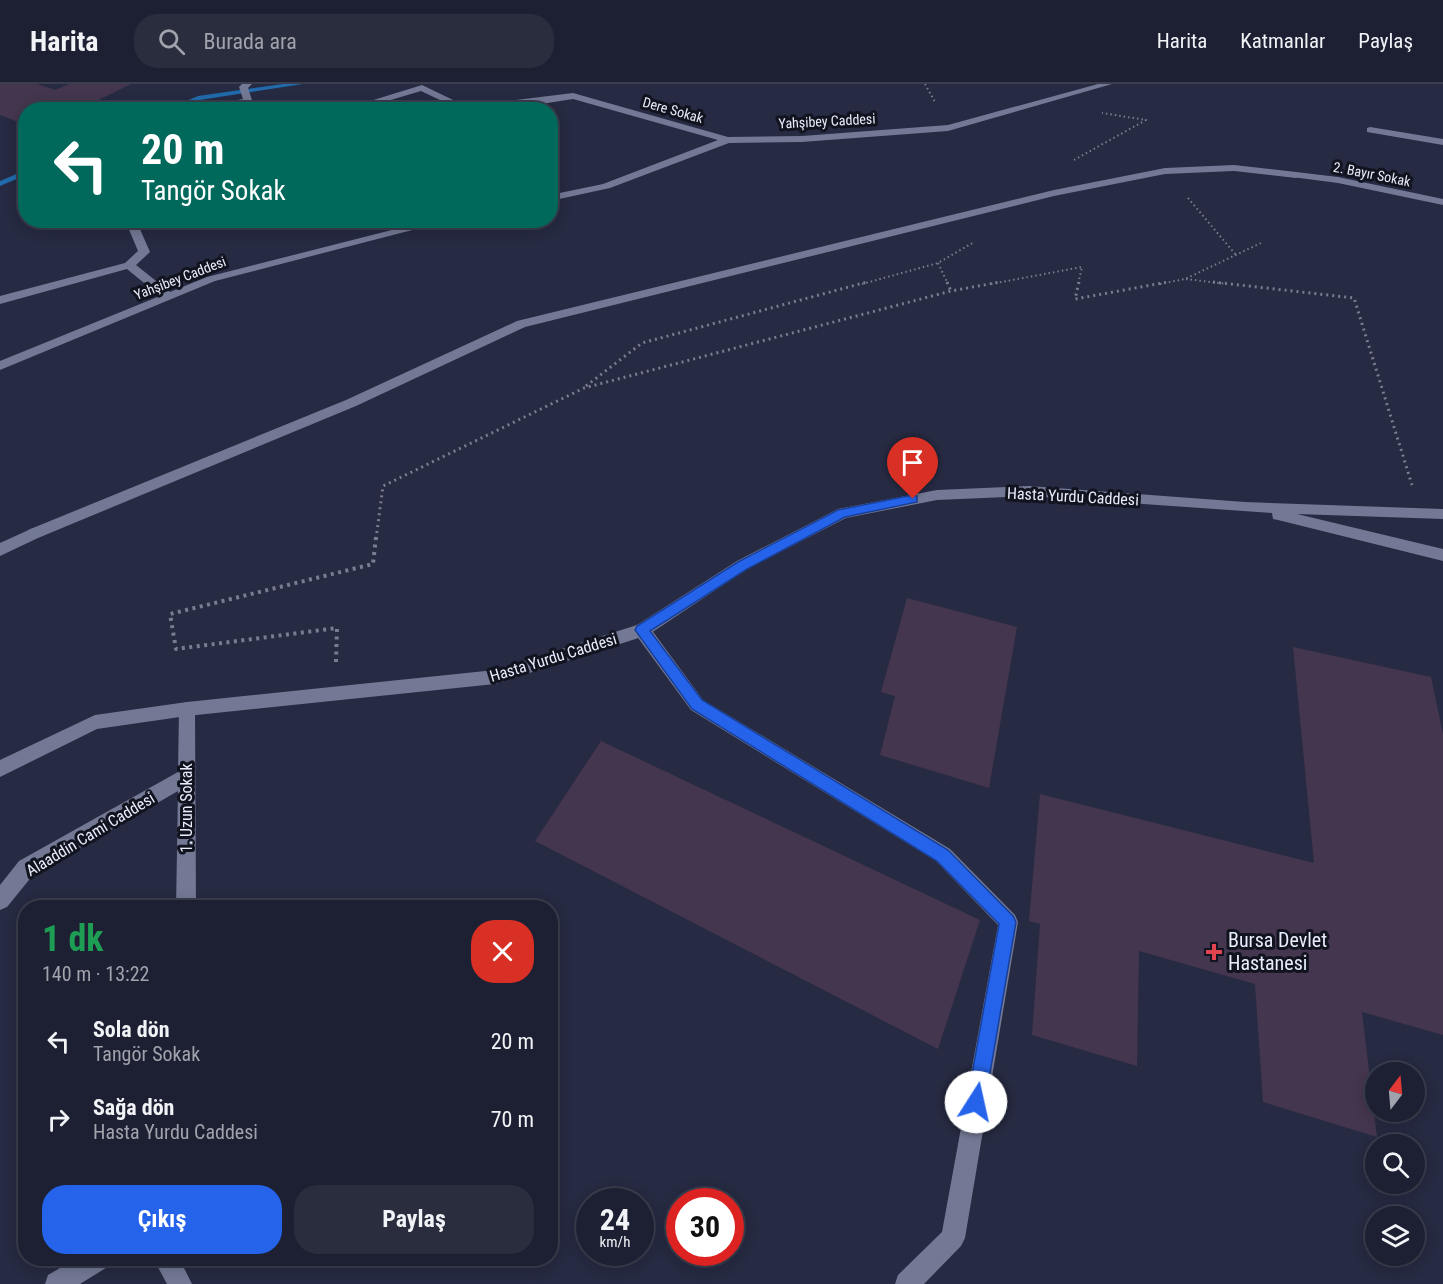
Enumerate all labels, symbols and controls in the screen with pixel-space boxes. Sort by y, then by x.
search box [134,14,554,68]
text: Harita [30,25,98,58]
icon: search [155,25,188,58]
text: Burada ara [203,29,297,54]
text: Harita [1157,29,1207,53]
text: Katmanlar [1240,29,1325,53]
text: Paylaş [1358,29,1413,53]
street label: Dere Sokak [641,94,706,126]
street label: Yahşibey Caddesi [778,110,876,132]
text: 20 m [141,125,224,174]
icon: left [42,126,120,204]
street label: 2. Bayır Sokak [1332,159,1413,189]
text: Tangör Sokak [141,175,286,207]
street label: Yahşibey Caddesi [132,253,228,303]
pin [887,437,938,499]
icon: arrive [896,446,929,479]
street label: Hasta Yurdu Caddesi [1007,484,1139,509]
street label: Hasta Yurdu Caddesi [487,629,619,686]
street label: 1. Uzun Sokak [177,763,196,853]
street label: Alaaddin Cami Caddesi [23,789,158,880]
text: 1 dk [42,918,104,960]
button: close [471,920,534,983]
place label: Bursa Devlet Hastanesi [1228,928,1327,975]
marker: Bursa Devlet Hastanesi [1205,943,1223,961]
text: 140 m · 13:22 [42,962,149,986]
text: Sola dön [93,1017,169,1042]
icon: left [42,1025,75,1058]
text: 20 m [491,1029,534,1054]
text: Tangör Sokak [93,1042,200,1066]
north arrow [1365,1062,1425,1122]
map controls [1365,1062,1425,1266]
position arrow [944,1070,1008,1134]
text: Sağa dön [93,1095,174,1120]
icon: right [42,1103,75,1136]
text: 70 m [491,1107,534,1132]
text: Hasta Yurdu Caddesi [93,1120,258,1144]
button: search [1365,1134,1425,1194]
button: Çıkış [42,1185,282,1254]
button: Paylaş [294,1185,534,1254]
speed limit sign: 30 [666,1188,744,1266]
text: 24 [600,1202,630,1237]
button: layers [1365,1206,1425,1266]
text: km/h [600,1233,630,1251]

